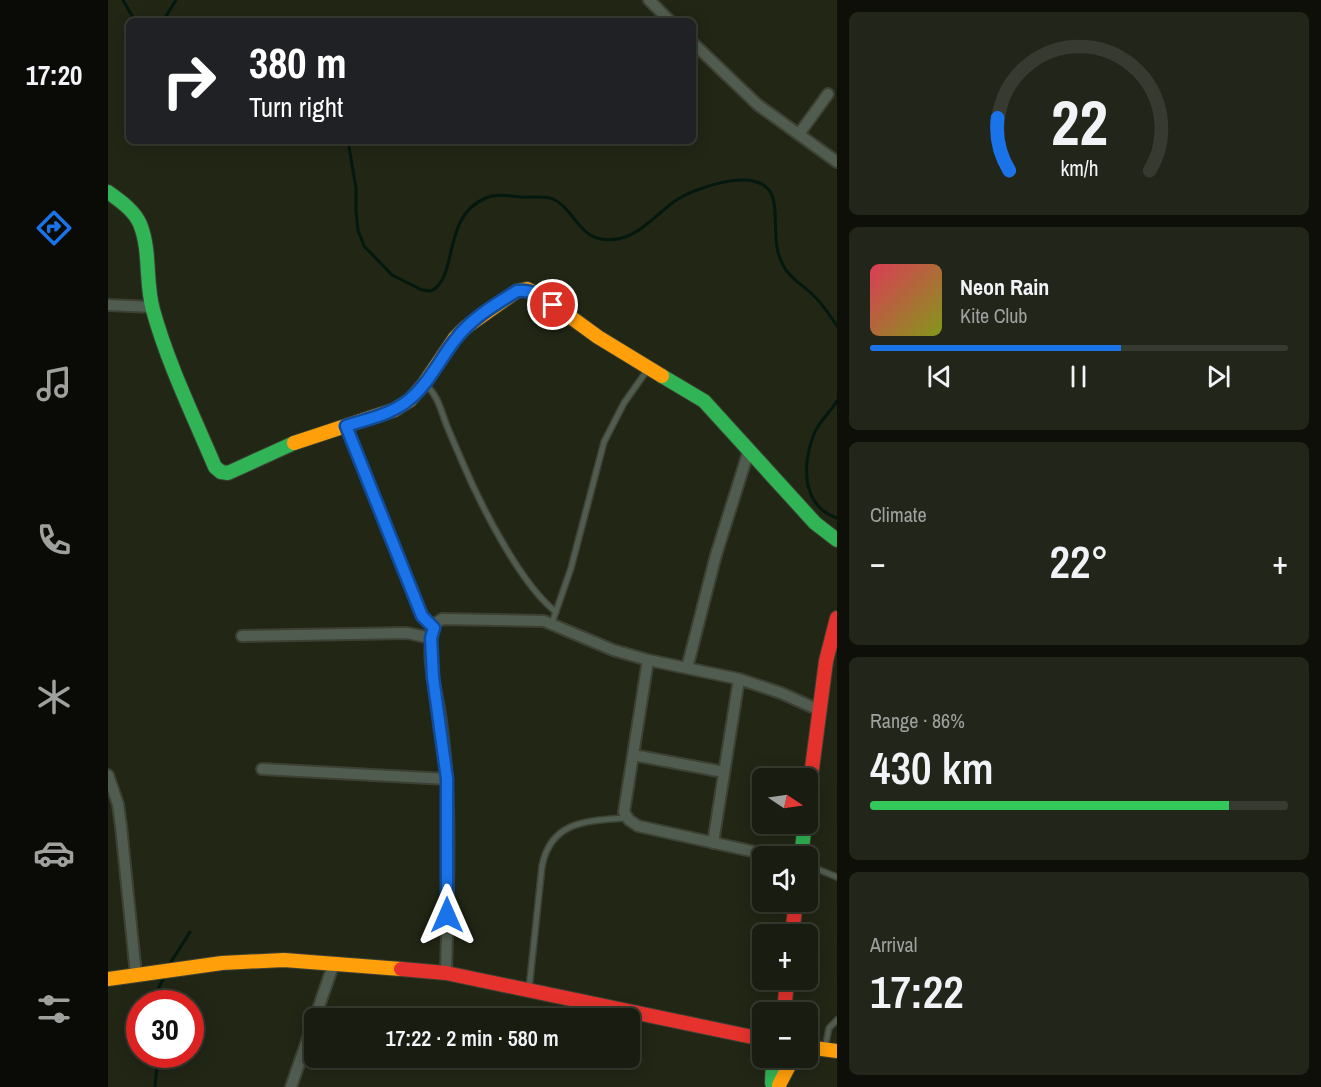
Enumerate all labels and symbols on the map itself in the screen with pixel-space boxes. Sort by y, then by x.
pin [527,279,578,330]
north arrow [752,768,818,834]
position arrow [415,883,479,947]
speed limit sign: 30 [126,990,204,1068]

